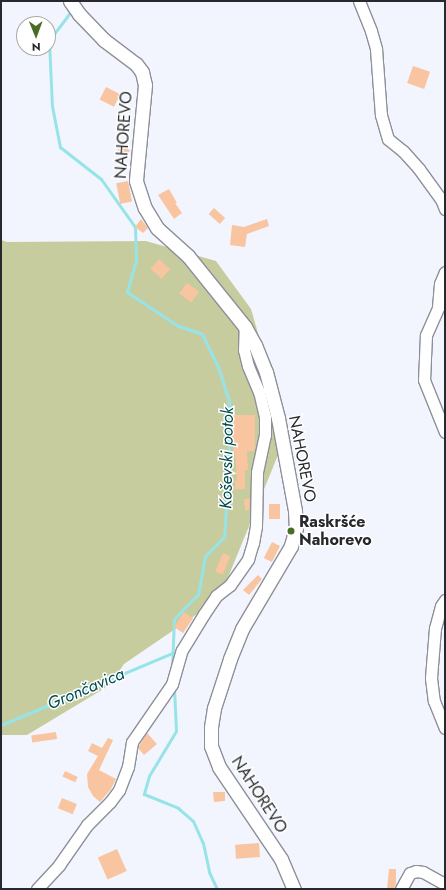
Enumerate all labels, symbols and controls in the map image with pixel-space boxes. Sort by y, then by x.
north arrow [16,16,56,56]
text: N [32,39,41,55]
street label: NAHOREVO [111,91,137,179]
water label: Koševski potok [216,407,238,509]
street label: NAHOREVO [284,414,320,504]
place label: Raskršće Nahorevo [299,512,372,550]
marker: Raskršće Nahorevo [286,526,296,536]
water label: Grončavica [44,664,128,714]
street label: NAHOREVO [227,753,291,837]

